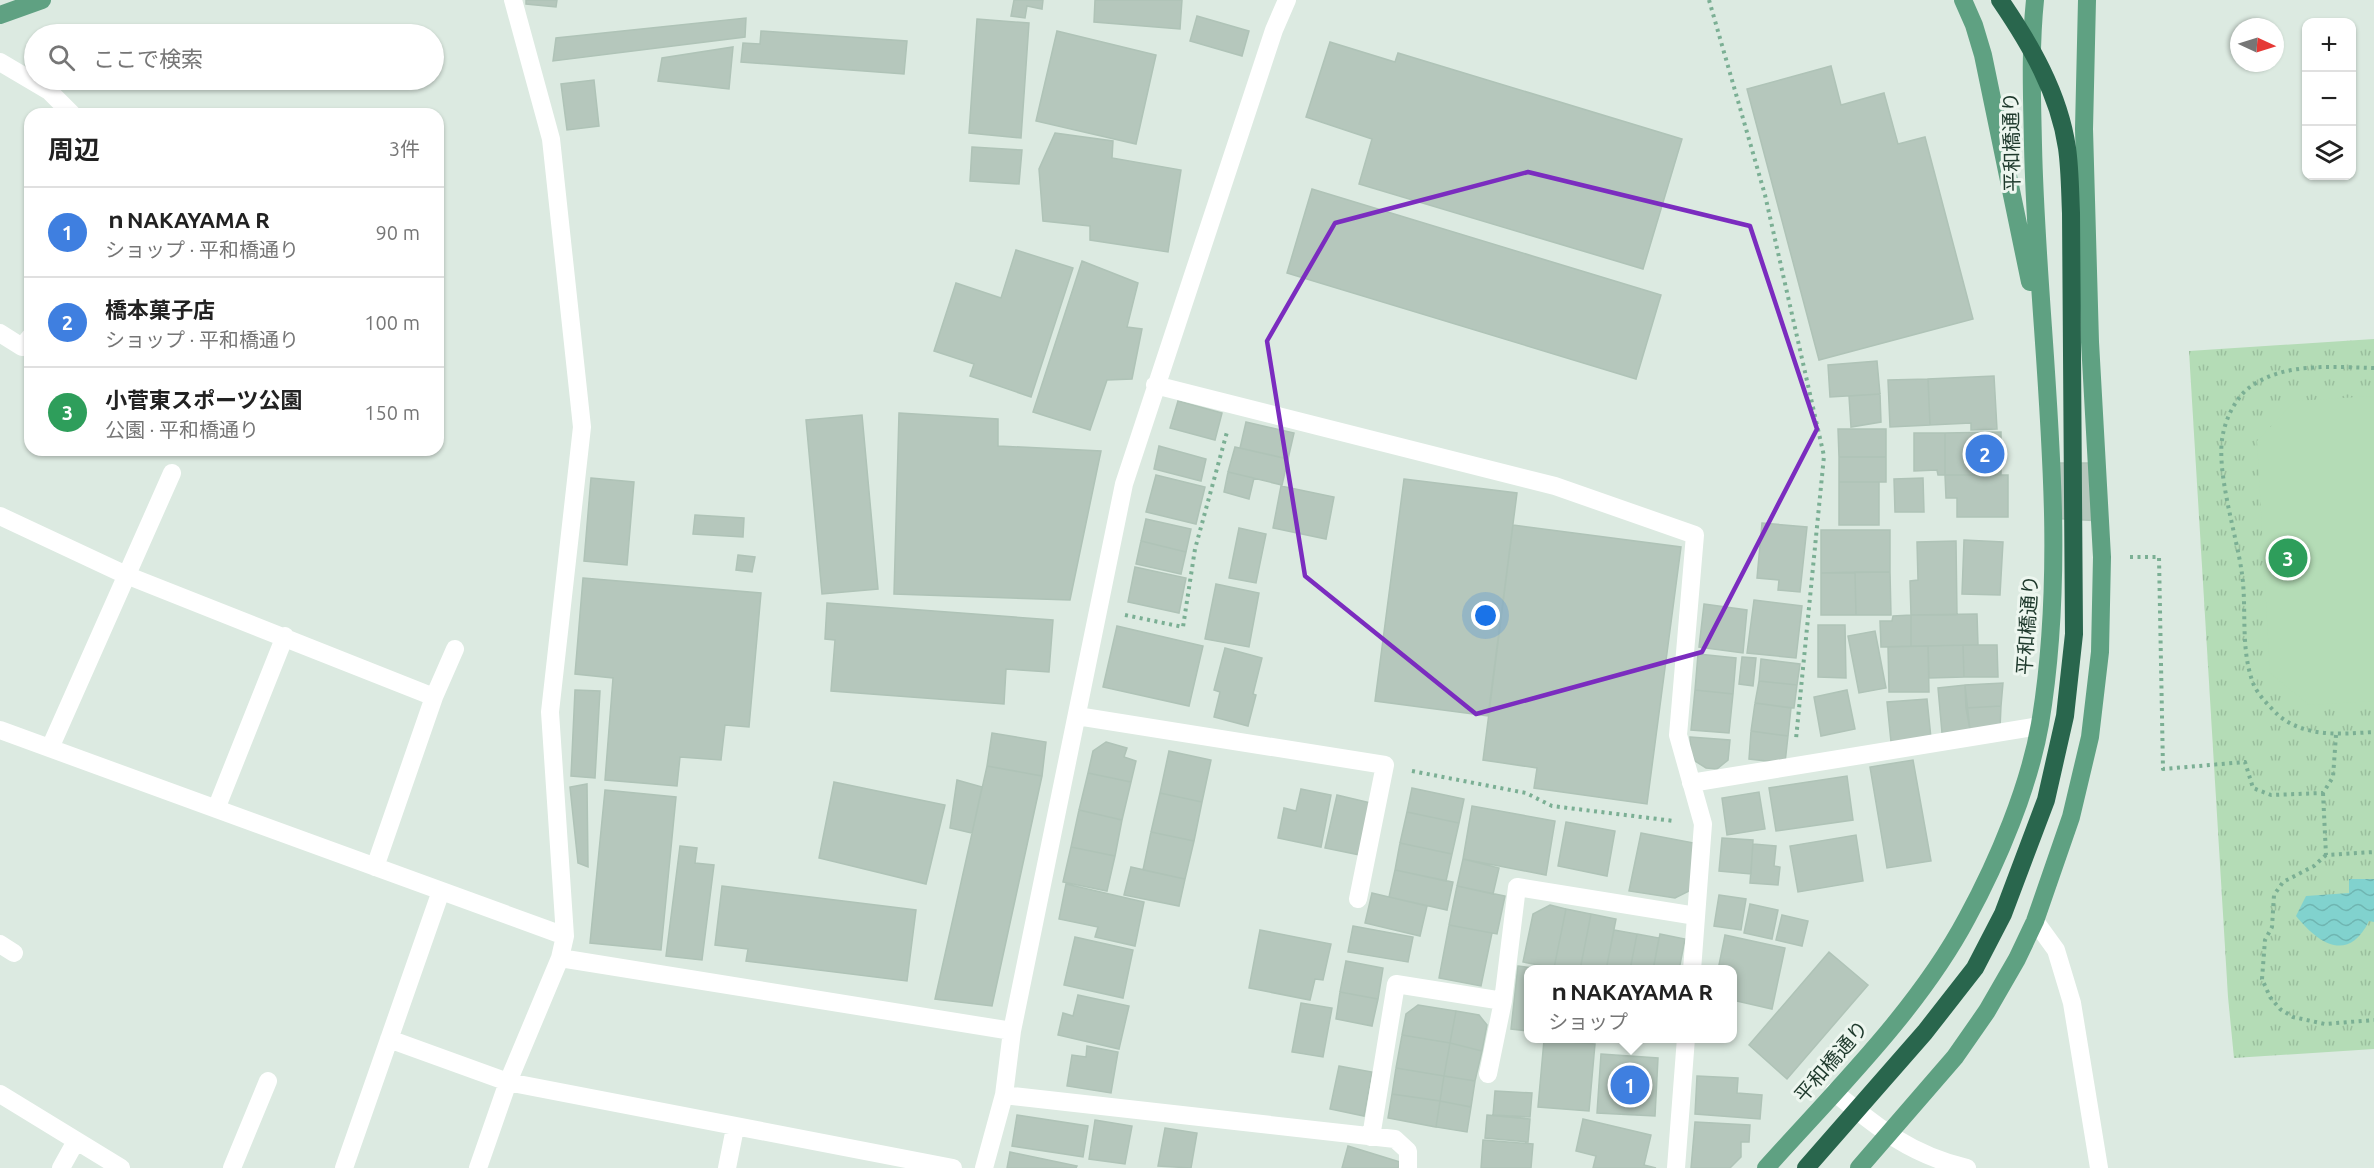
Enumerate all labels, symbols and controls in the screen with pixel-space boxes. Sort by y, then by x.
north arrow [2230,18,2284,72]
map controls [2302,18,2356,180]
button: + [2302,18,2356,72]
search box [24,24,444,90]
icon: search [45,41,78,74]
text: ここで検索 [93,46,203,71]
button: − [2302,72,2356,126]
street label: 平和橋通り [1999,92,2023,192]
button: layers [2302,126,2356,180]
text: 周辺 [48,135,100,164]
text: 3件 [389,137,420,160]
text: ｎNAKAYAMA R [105,207,270,232]
text: 1 [62,221,73,244]
text: 90 m [376,221,420,244]
text: ショップ · 平和橋通り [105,238,299,261]
text: 橋本菓子店 [105,297,215,322]
text: 2 [62,311,73,334]
text: 100 m [364,311,420,334]
text: ショップ · 平和橋通り [105,328,299,351]
text: 小菅東スポーツ公園 [105,387,303,412]
text: 3 [62,401,73,424]
text: 150 m [364,401,420,424]
text: 公園 · 平和橋通り [105,418,259,441]
pin: 2 [1966,432,2004,476]
pin: 3 [2268,536,2308,580]
street label: 平和橋通り [2012,574,2042,676]
your location [1471,601,1500,630]
popup [1524,965,1737,1043]
text: ｎNAKAYAMA R [1548,979,1713,1004]
text: ショップ [1548,1010,1628,1033]
street label: 平和橋通り [1790,1016,1872,1106]
pin: 1 [1610,1062,1650,1108]

